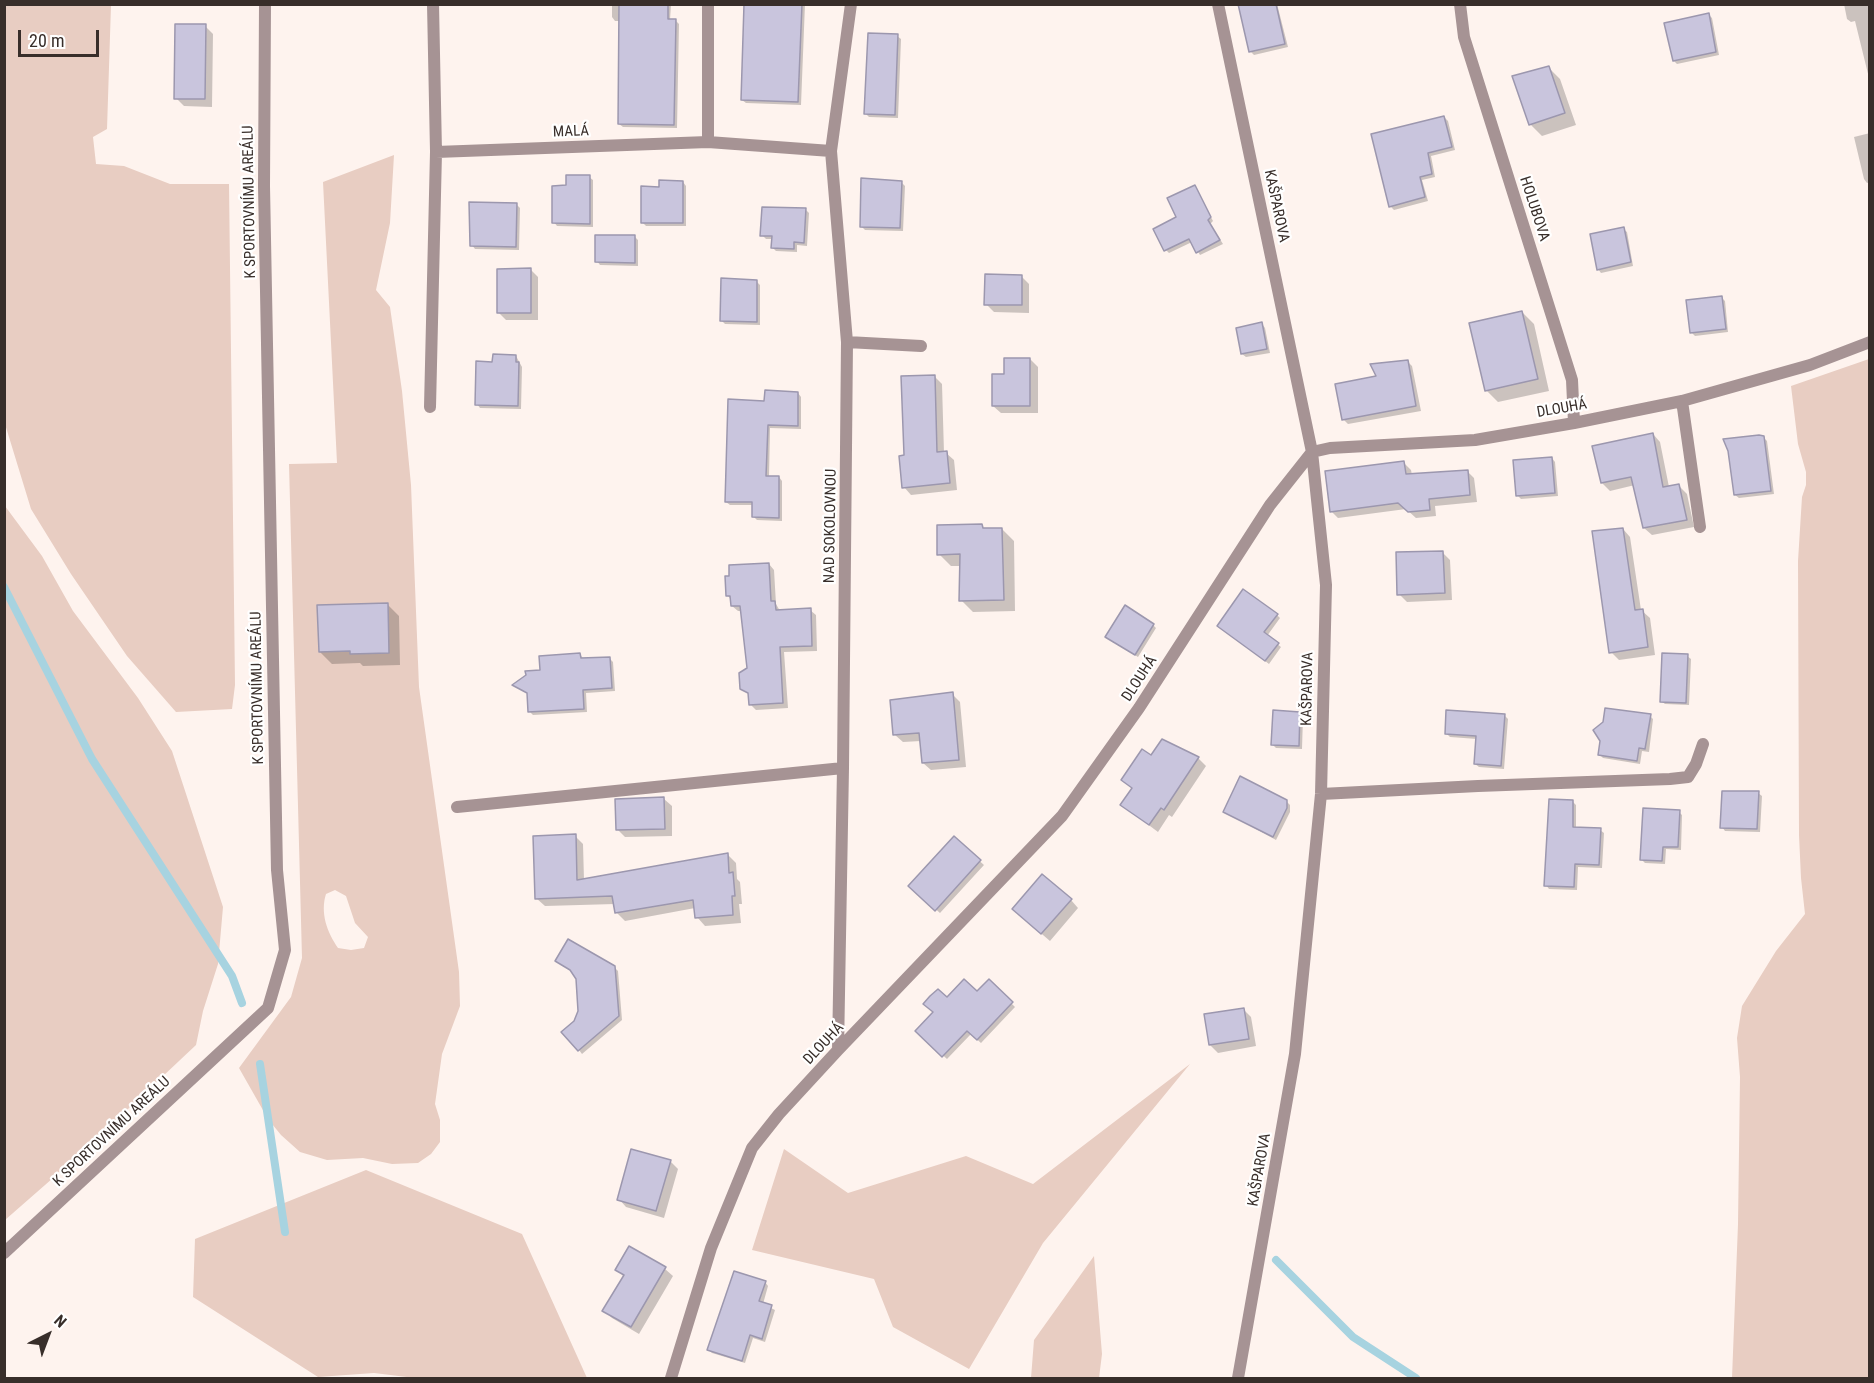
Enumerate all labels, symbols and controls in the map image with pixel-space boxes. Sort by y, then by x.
scale bar [21,18,102,56]
text: 20 m [29,30,64,51]
street label: MALÁ [553,122,589,142]
street label: K SPORTOVNÍMU AREÁLU [240,125,260,279]
street label: KAŠPAROVA [1260,168,1292,244]
street label: HOLUBOVA [1515,174,1553,244]
street label: DLOUHÁ [1535,396,1589,422]
street label: NAD SOKOLOVNOU [821,469,841,583]
street label: K SPORTOVNÍMU AREÁLU [248,611,268,765]
street label: KAŠPAROVA [1298,652,1318,726]
street label: DLOUHÁ [1119,653,1161,705]
street label: DLOUHÁ [800,1019,848,1069]
street label: K SPORTOVNÍMU AREÁLU [50,1073,174,1191]
street label: KAŠPAROVA [1245,1132,1275,1208]
north arrow [18,1305,78,1365]
text: N [50,1311,70,1332]

